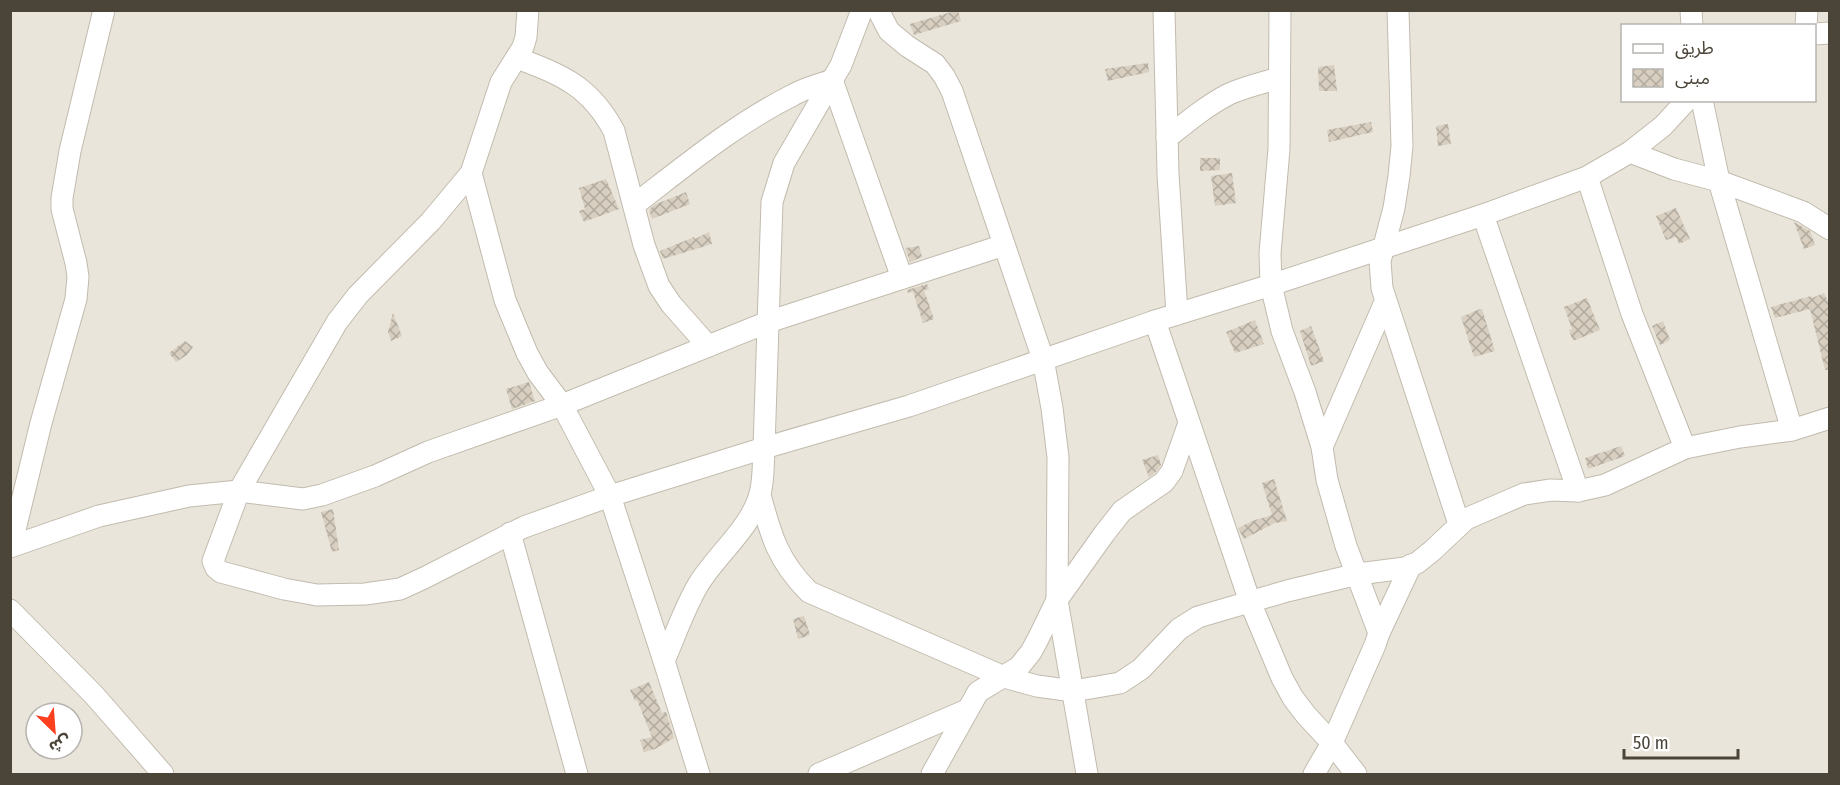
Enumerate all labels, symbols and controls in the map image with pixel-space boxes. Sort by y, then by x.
legend [1621,24,1816,102]
text: طريق [1675,37,1714,59]
text: مبنى [1675,67,1710,89]
north arrow [24,701,84,761]
scale bar [1624,722,1738,760]
text: ش [46,731,74,757]
text: 50 m [1633,732,1669,754]

